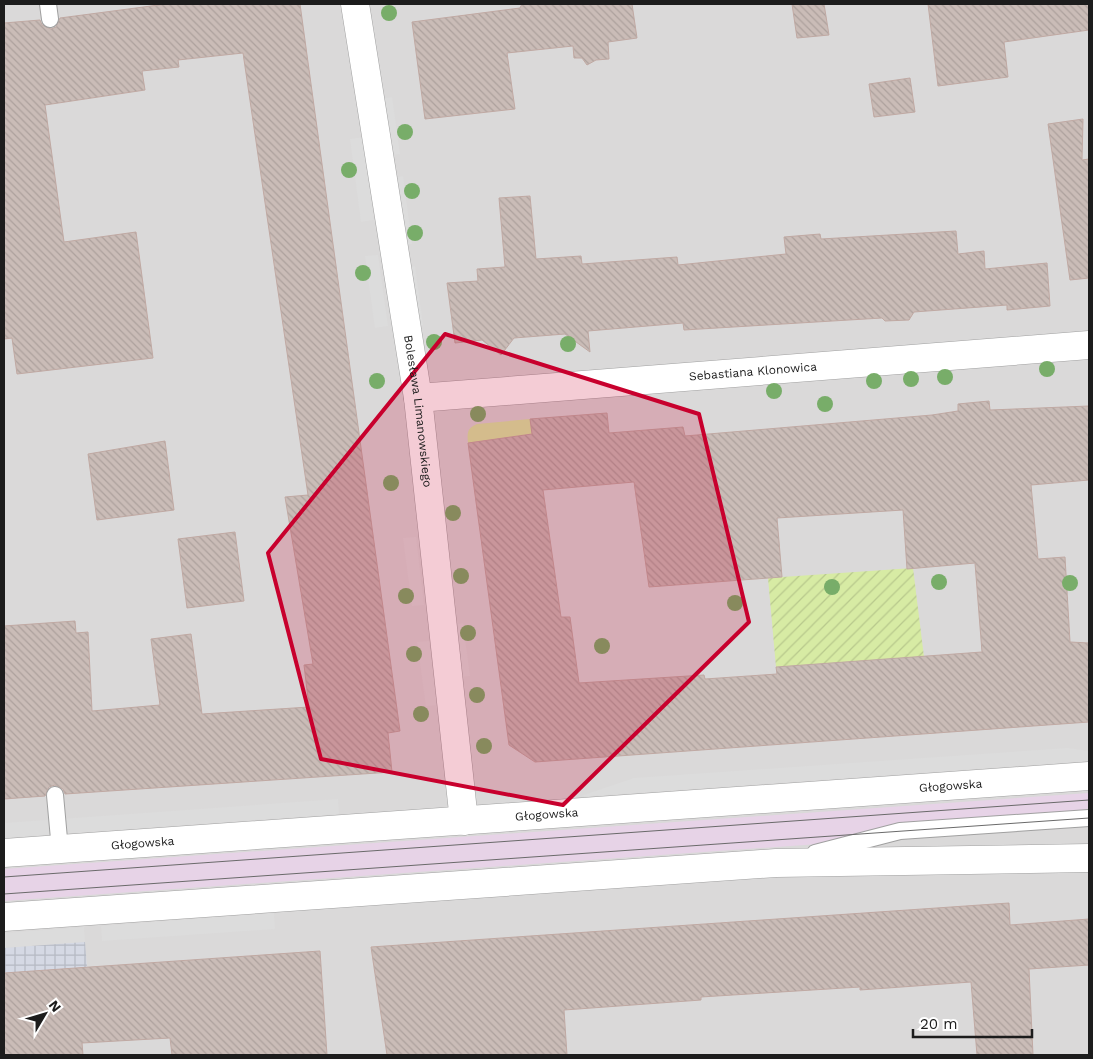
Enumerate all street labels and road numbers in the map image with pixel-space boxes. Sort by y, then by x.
street label: Bolesława Limanowskiego [401,334,435,488]
street label: Sebastiana Klonowica [688,359,818,384]
street label: Głogowska [918,777,983,795]
street label: Głogowska [514,805,579,824]
street label: Głogowska [110,834,175,852]

